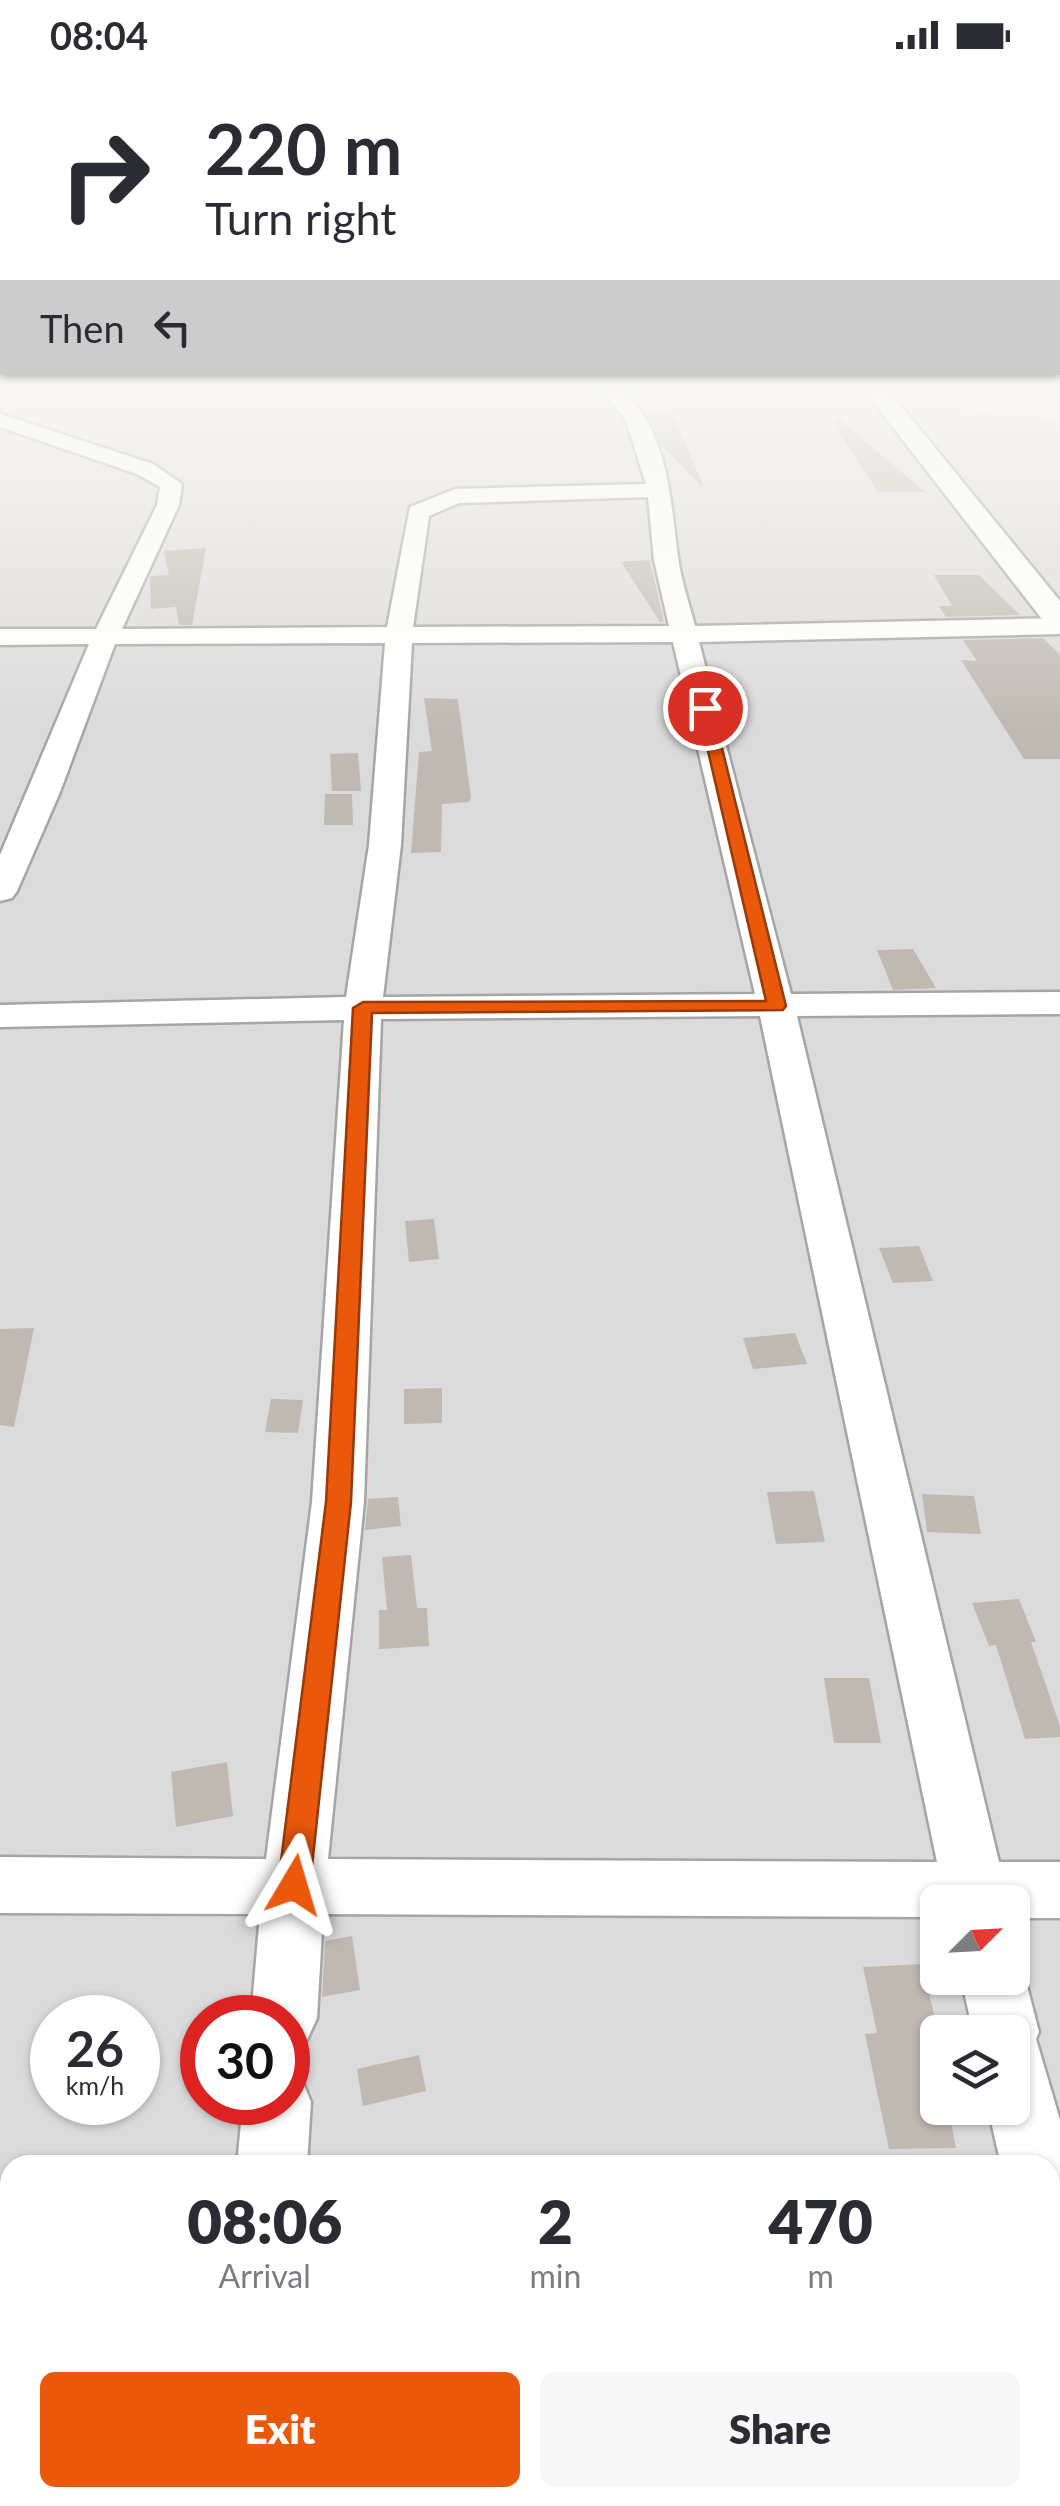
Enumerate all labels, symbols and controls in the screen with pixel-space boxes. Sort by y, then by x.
text: 08:04 [50,12,148,58]
text: 220 m [205,106,402,190]
icon: right [40,110,170,240]
text: Turn right [205,191,396,245]
icon: left [145,300,200,355]
text: Then [40,305,125,351]
pin [663,666,748,751]
icon: arrive [678,681,733,736]
position arrow [242,1833,346,1937]
north arrow [920,1885,1030,1995]
map controls [920,1885,1030,2125]
speed limit sign: 30 [180,1995,310,2125]
button: layers [920,2015,1030,2125]
text: 26 [66,2018,124,2078]
text: km/h [66,2070,124,2100]
text: 08:06 [187,2185,342,2257]
text: 2 [538,2185,573,2257]
text: 470 [768,2185,873,2257]
text: Arrival [219,2256,311,2295]
text: min [529,2256,581,2295]
text: m [807,2256,834,2295]
button: Exit [40,2372,520,2487]
button: Share [540,2372,1020,2487]

